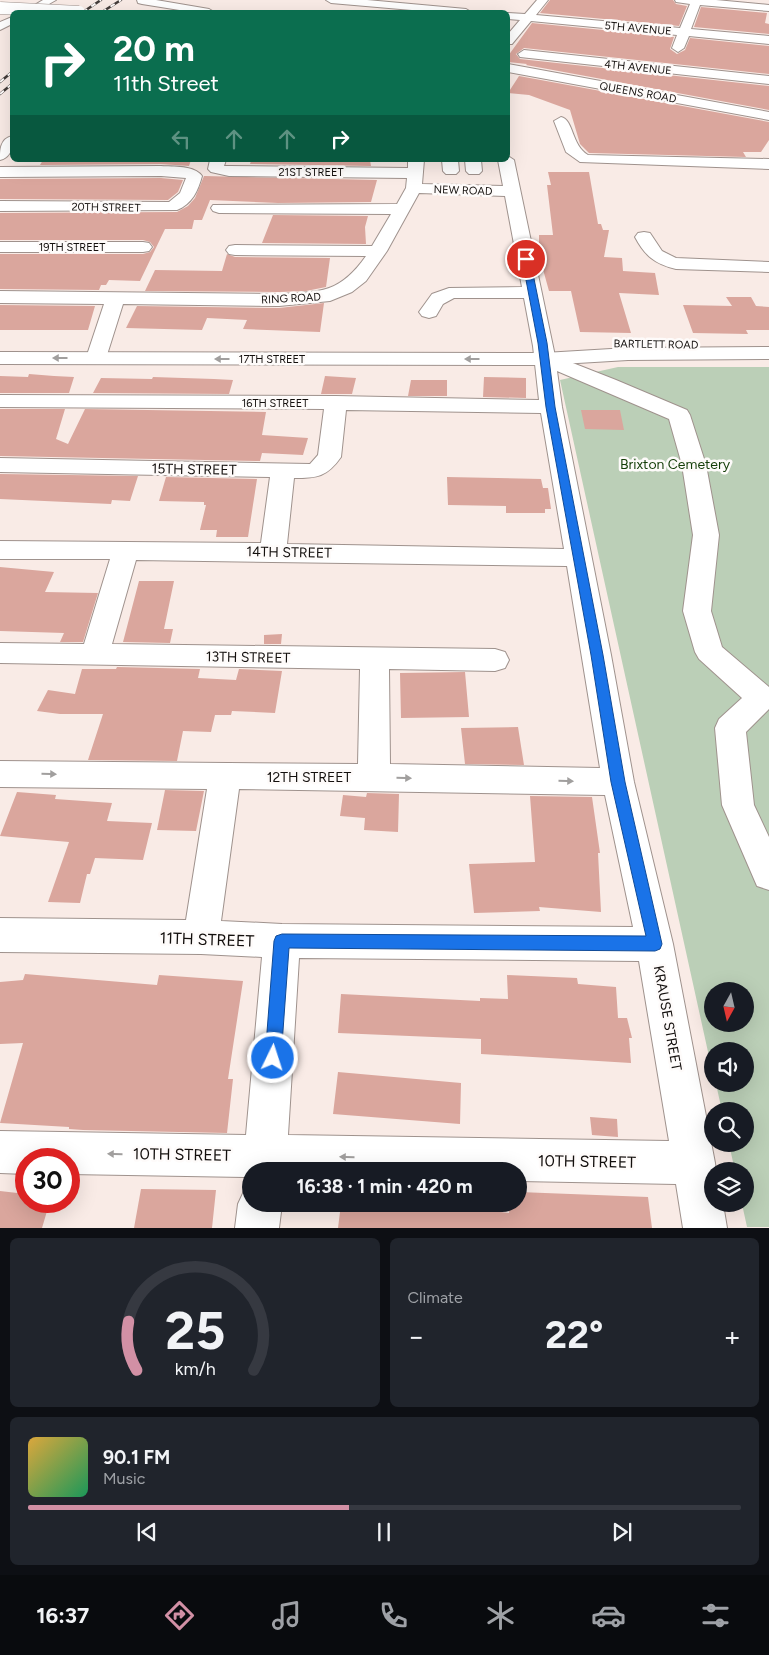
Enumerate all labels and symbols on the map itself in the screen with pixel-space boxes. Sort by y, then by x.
street label: 5TH AVENUE [604,19,672,38]
street label: 4TH AVENUE [604,57,672,78]
street label: QUEENS ROAD [598,79,678,106]
street label: 21ST STREET [278,166,344,179]
street label: NEW ROAD [433,183,493,198]
street label: 20TH STREET [71,200,141,215]
pin [505,238,547,280]
street label: 19TH STREET [39,241,105,254]
street label: RING ROAD [261,290,322,307]
street label: BARTLETT ROAD [614,337,699,352]
street label: 17TH STREET [239,353,305,366]
one-way arrow [51,354,67,362]
one-way arrow [214,355,230,363]
one-way arrow [464,355,480,363]
street label: 16TH STREET [242,397,308,410]
park label: Brixton Cemetery [620,456,731,473]
street label: 15TH STREET [151,460,237,479]
street label: 14TH STREET [246,543,332,562]
street label: 13TH STREET [206,648,291,667]
street label: 12TH STREET [267,769,352,786]
one-way arrow [41,771,57,779]
one-way arrow [396,774,412,782]
one-way arrow [558,777,574,785]
street label: 11TH STREET [159,928,255,951]
street label: KRAUSE STREET [650,964,685,1072]
north arrow [704,982,754,1032]
position arrow [246,1031,298,1083]
street label: 10TH STREET [133,1144,231,1165]
speed limit sign: 30 [15,1148,80,1213]
one-way arrow [107,1149,123,1157]
street label: 10TH STREET [538,1151,636,1172]
one-way arrow [339,1153,355,1161]

